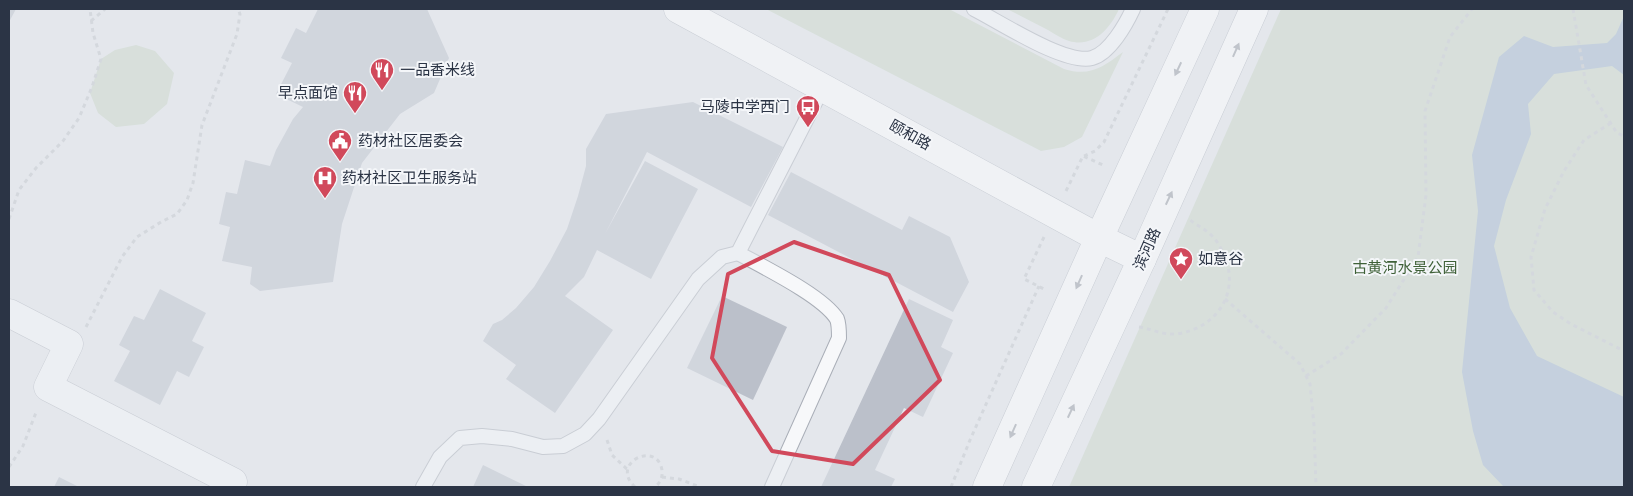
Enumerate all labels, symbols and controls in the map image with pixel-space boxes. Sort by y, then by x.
one-way arrow [1232,43,1240,57]
restaurant icon: 一品香米线 [369,57,395,91]
place label: 一品香米线 [400,61,475,79]
one-way arrow [1173,62,1181,76]
restaurant icon: 早点面馆 [342,80,368,114]
place label: 早点面馆 [278,84,338,102]
bus stop icon: 马陵中学西门 [795,94,821,128]
place label: 马陵中学西门 [700,98,790,116]
street label: 颐和路 [886,116,934,154]
public building icon: 药材社区居委会 [327,128,353,162]
place label: 药材社区居委会 [358,132,463,150]
hospital icon: 药材社区卫生服务站 [312,165,338,199]
place label: 药材社区卫生服务站 [342,169,477,187]
one-way arrow [1165,191,1174,206]
street label: 滨河路 [1130,225,1164,273]
place icon: 如意谷 [1168,246,1194,280]
place label: 如意谷 [1198,250,1243,268]
park label: 古黄河水景公园 [1352,259,1458,277]
one-way arrow [1075,275,1083,289]
one-way arrow [1068,404,1076,418]
one-way arrow [1008,424,1016,438]

